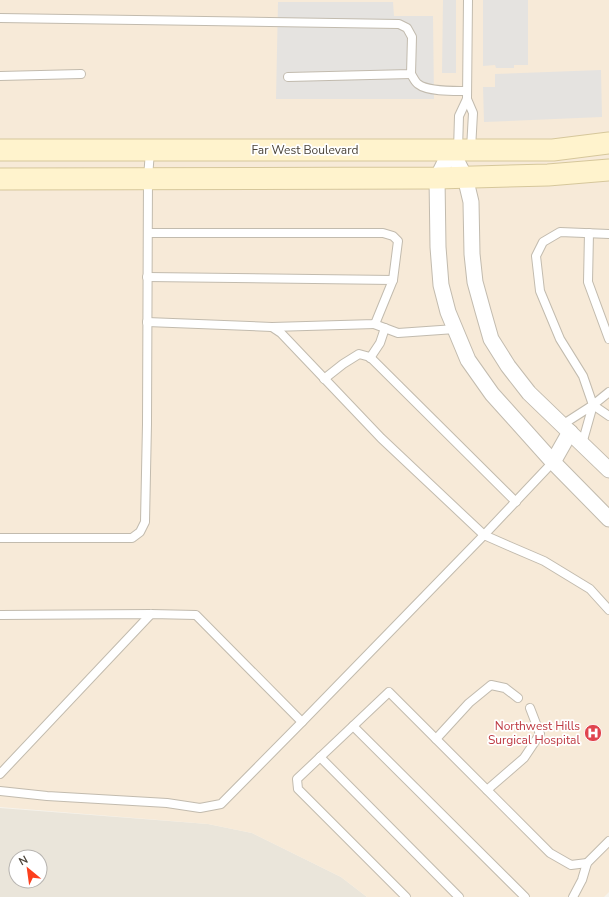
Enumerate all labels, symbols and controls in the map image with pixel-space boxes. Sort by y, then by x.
street label: Far West Boulevard [252,142,358,158]
place label: Northwest Hills Surgical Hospital [488,718,580,748]
hospital icon: Northwest Hills Surgical Hospital [583,723,603,743]
north arrow [8,849,48,889]
text: N [16,852,31,869]

